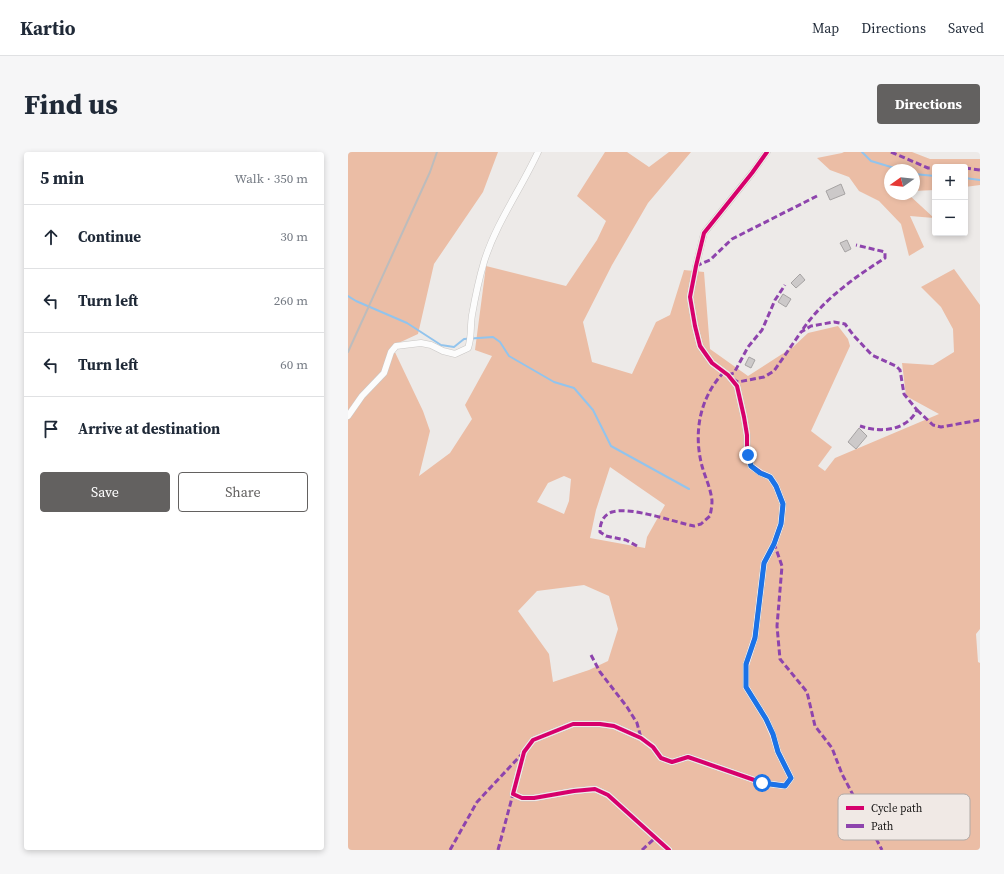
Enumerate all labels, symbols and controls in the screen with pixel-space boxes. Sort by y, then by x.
text: Kartio [20,15,76,41]
text: Map [812,18,839,38]
text: Directions [861,18,926,38]
text: Saved [948,18,984,38]
button: Directions [877,84,980,124]
text: Find us [24,85,118,123]
north arrow [884,164,920,200]
map controls [932,164,968,236]
button: + [932,164,968,200]
text: 5 min [40,166,84,190]
text: Walk · 350 m [235,170,308,187]
button: − [932,200,968,236]
icon: ahead [40,226,62,248]
text: Continue [78,226,141,247]
text: 30 m [280,228,308,245]
icon: left [40,290,62,312]
text: Turn left [78,290,138,311]
text: 260 m [274,292,308,309]
icon: left [40,354,62,376]
text: Turn left [78,354,138,375]
text: 60 m [280,356,308,373]
icon: arrive [40,418,62,440]
text: Arrive at destination [78,418,220,439]
route end [739,446,757,464]
button: Save [40,472,170,512]
button: Share [178,472,308,512]
route start [753,774,771,792]
legend [838,794,970,840]
text: Cycle path [871,801,923,816]
text: Path [871,819,894,834]

